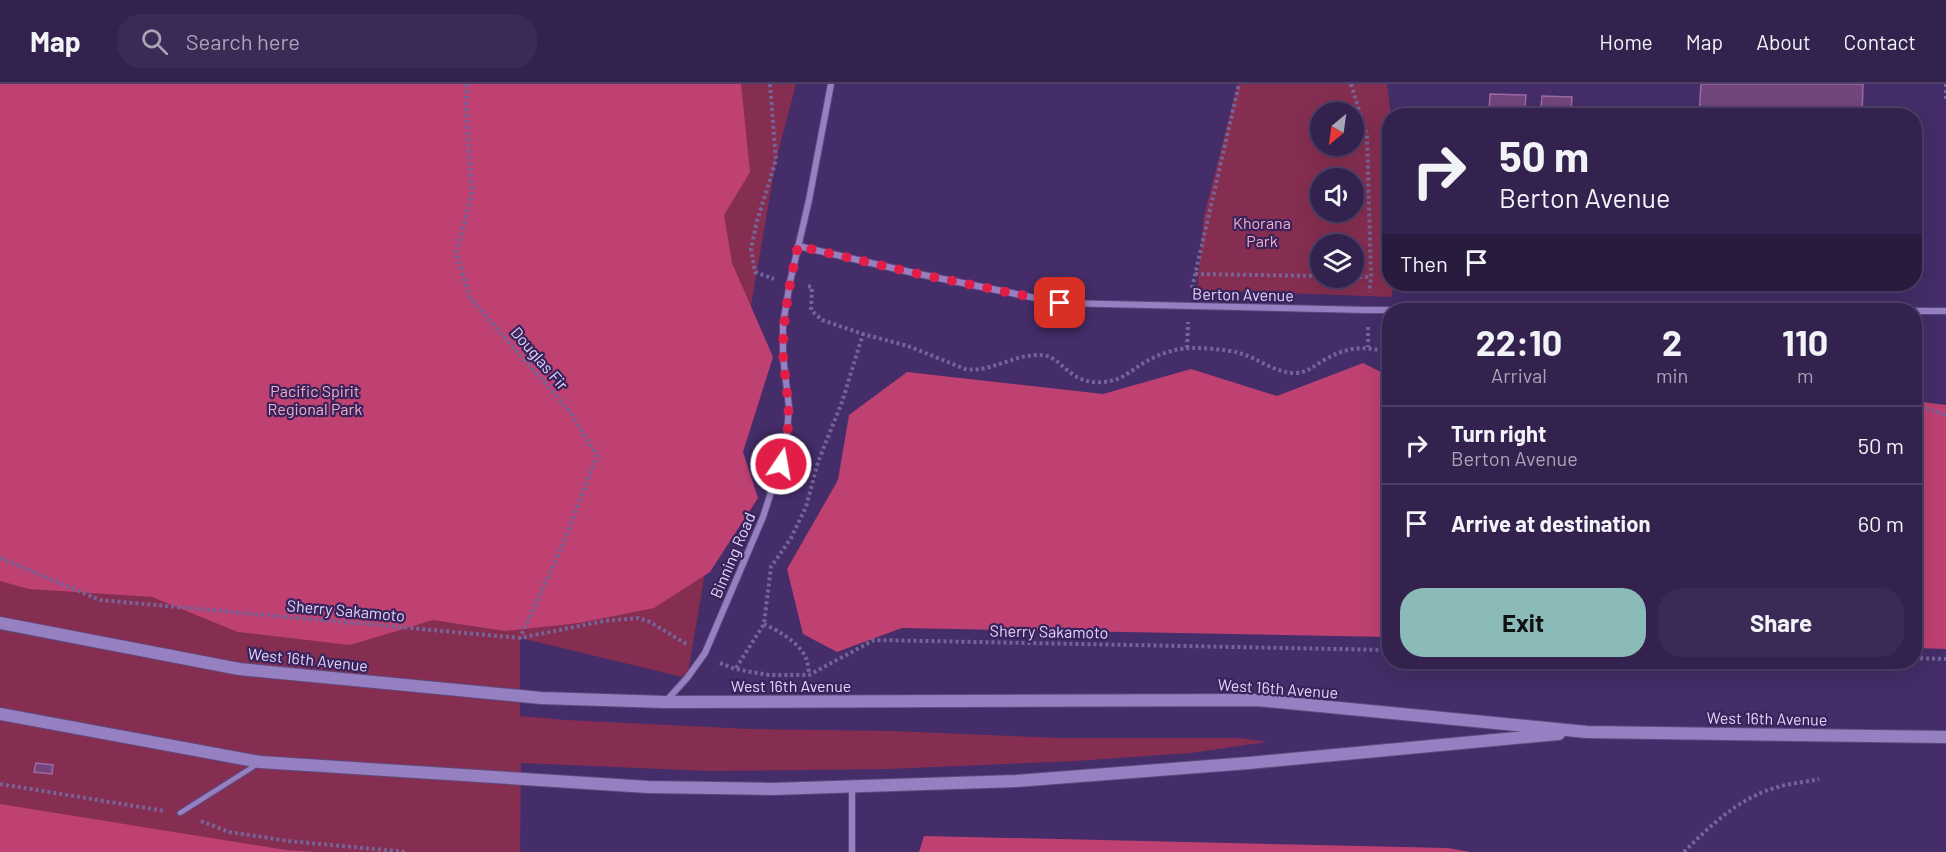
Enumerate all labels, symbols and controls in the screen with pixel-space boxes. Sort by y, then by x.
search box [117,14,537,68]
text: Map [30,24,81,58]
icon: search [138,25,171,58]
text: Search here [186,28,300,54]
text: Home [1599,29,1653,54]
text: Map [1686,29,1723,54]
text: About [1756,29,1811,54]
text: Contact [1844,29,1916,54]
north arrow [1310,102,1364,156]
map controls [1310,102,1364,288]
text: 50 m [1499,130,1589,180]
icon: right [1400,132,1478,210]
button: sound [1310,168,1364,222]
text: Berton Avenue [1499,181,1670,213]
park label: Khorana Park [1233,213,1291,250]
button: layers [1310,234,1364,288]
icon: arrive [1460,246,1493,279]
text: Then [1400,250,1448,276]
pin [1034,277,1085,328]
street label: Berton Avenue [1192,284,1294,304]
icon: arrive [1043,286,1076,319]
text: 22:10 [1476,320,1562,363]
text: 2 [1662,320,1682,363]
text: 110 [1782,320,1828,363]
street label: Douglas Fir [507,323,573,394]
text: Arrival [1491,363,1547,387]
text: min [1656,363,1688,387]
text: m [1797,363,1813,387]
park label: Pacific Spirit Regional Park [268,381,362,418]
text: Turn right [1451,420,1546,446]
icon: right [1400,429,1433,462]
position arrow [749,432,813,496]
text: 50 m [1858,432,1904,458]
text: Berton Avenue [1451,446,1578,470]
icon: arrive [1400,507,1433,540]
street label: Binning Road [705,509,759,601]
text: Arrive at destination [1451,510,1650,536]
text: 60 m [1858,510,1904,536]
button: Exit [1400,588,1646,657]
button: Share [1658,588,1904,657]
street label: Sherry Sakamoto [286,595,406,625]
street label: Sherry Sakamoto [990,620,1108,642]
street label: West 16th Avenue [247,643,369,675]
street label: West 16th Avenue [1217,674,1339,702]
street label: West 16th Avenue [731,676,851,695]
street label: West 16th Avenue [1706,707,1828,729]

